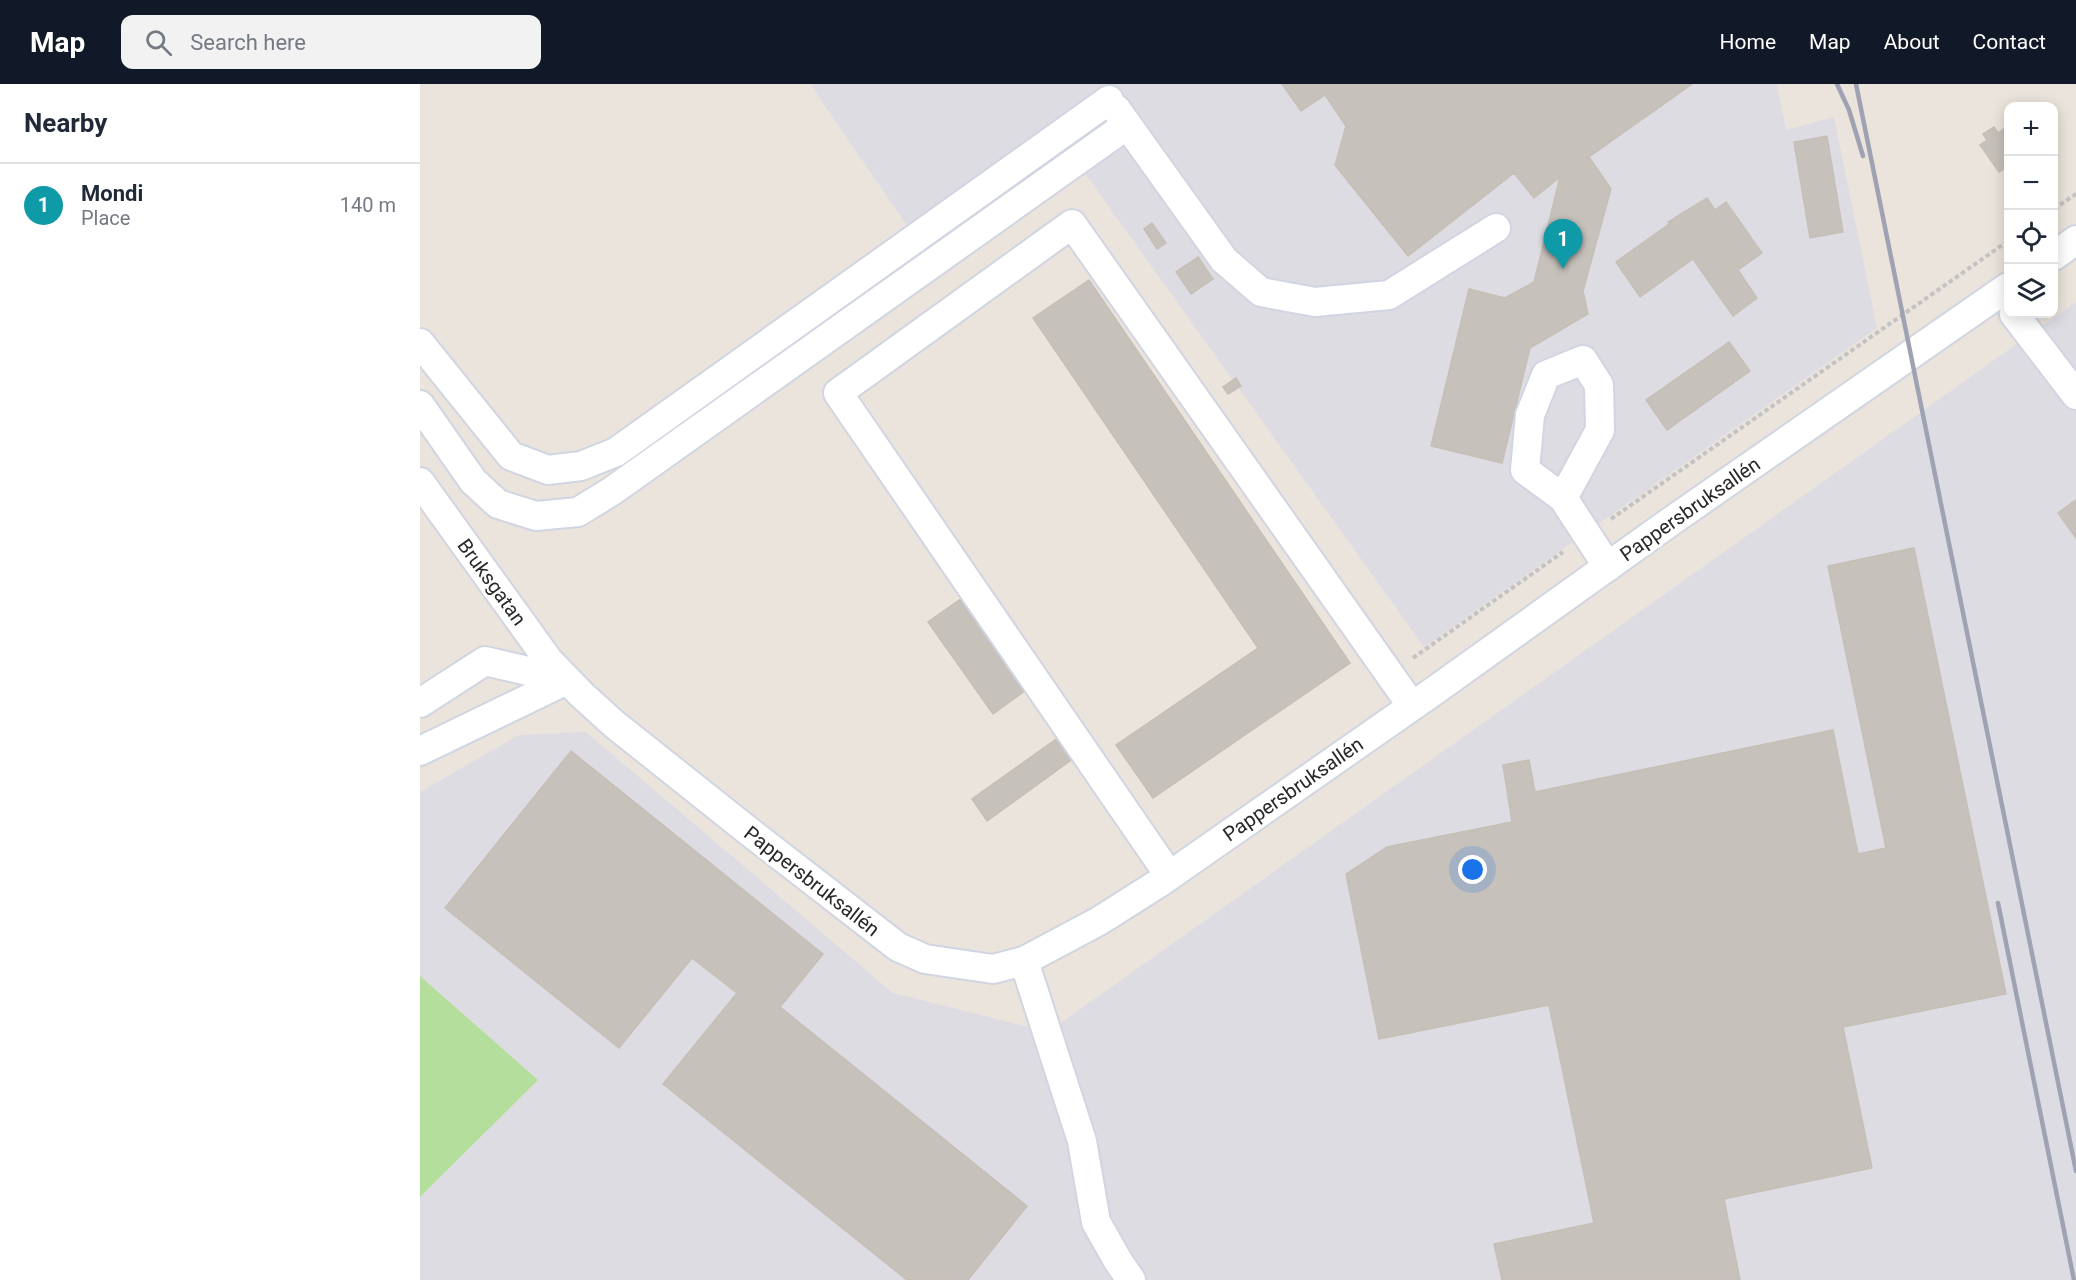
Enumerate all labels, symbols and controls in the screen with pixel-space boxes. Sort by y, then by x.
search box [121,15,541,69]
text: Map [30,26,85,59]
icon: search [142,26,175,59]
text: Search here [190,30,306,55]
text: Home [1720,30,1776,54]
text: Map [1809,30,1851,54]
text: About [1884,30,1940,54]
text: Contact [1973,30,2046,54]
map controls [2004,102,2058,318]
button: + [2004,102,2058,156]
text: Nearby [24,108,107,138]
button: − [2004,156,2058,210]
text: Mondi [81,181,143,206]
text: 1 [38,193,49,217]
text: 140 m [340,193,396,217]
text: Place [81,206,130,230]
button: locate [2004,210,2058,264]
pin: 1 [1544,220,1582,269]
button: layers [2004,264,2058,318]
street label: Pappersbruksallén [1615,452,1765,566]
street label: Bruksgatan [453,534,531,630]
street label: Pappersbruksallén [1218,732,1368,846]
street label: Pappersbruksallén [739,821,885,941]
your location [1458,855,1487,884]

